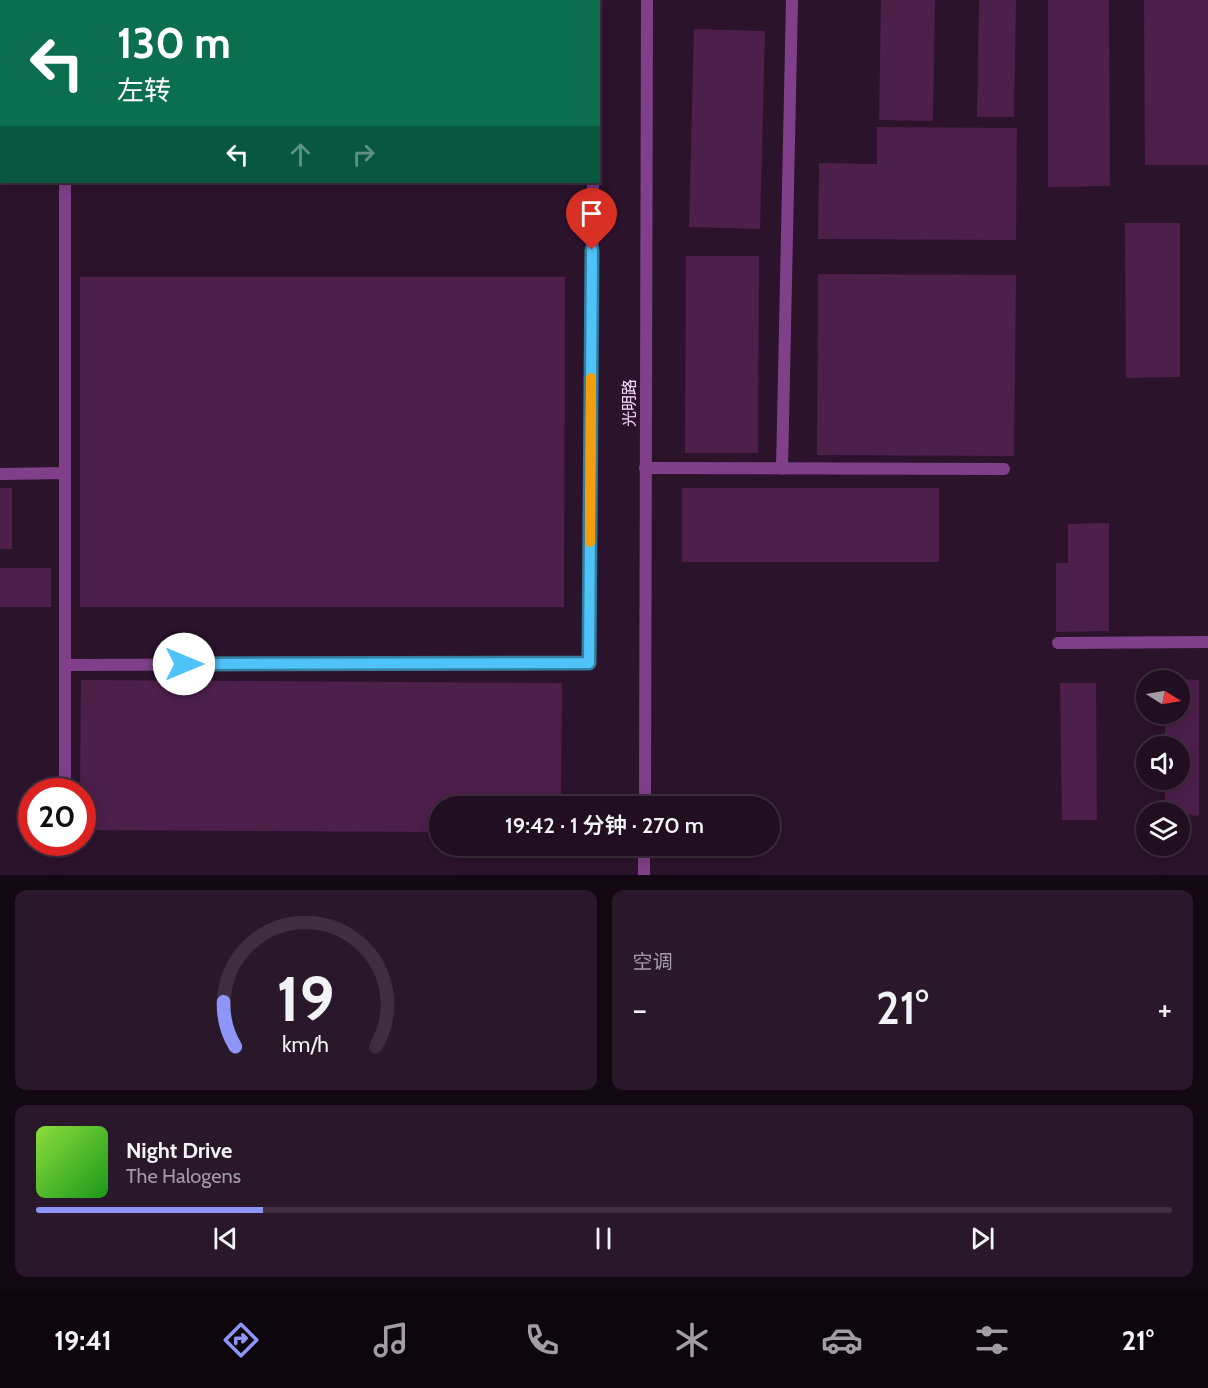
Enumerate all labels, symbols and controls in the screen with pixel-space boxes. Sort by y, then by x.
text: 130 m [117,17,231,69]
icon: left [18,24,96,102]
text: 左转 [117,74,171,107]
icon: left [221,138,254,171]
icon: ahead [284,138,317,171]
icon: right [347,138,380,171]
pin [566,188,617,250]
icon: arrive [575,197,608,230]
street label: 光明路 [620,379,639,427]
position arrow [152,632,216,696]
north arrow [1136,670,1190,724]
map controls [1136,670,1190,856]
button: sound [1136,736,1190,790]
speed limit sign: 20 [18,778,96,856]
button: layers [1136,802,1190,856]
text: 19:42 · 1 分钟 · 270 m [505,812,704,839]
text: 空调 [633,950,673,974]
text: 19 [277,961,335,1037]
text: 21° [876,981,929,1035]
text: − [633,989,647,1029]
text: + [1157,989,1172,1029]
text: km/h [282,1031,329,1057]
text: Night Drive [126,1137,232,1164]
text: The Halogens [126,1164,241,1188]
icon: previous [209,1222,242,1255]
icon: pause [587,1222,620,1255]
icon: next [966,1222,999,1255]
icon: directions [220,1319,262,1361]
icon: music [370,1319,412,1361]
icon: phone [521,1319,563,1361]
icon: climate [671,1319,713,1361]
icon: car [821,1319,863,1361]
icon: filters [971,1319,1013,1361]
text: 19:41 [54,1324,112,1357]
text: 21° [1122,1324,1154,1357]

